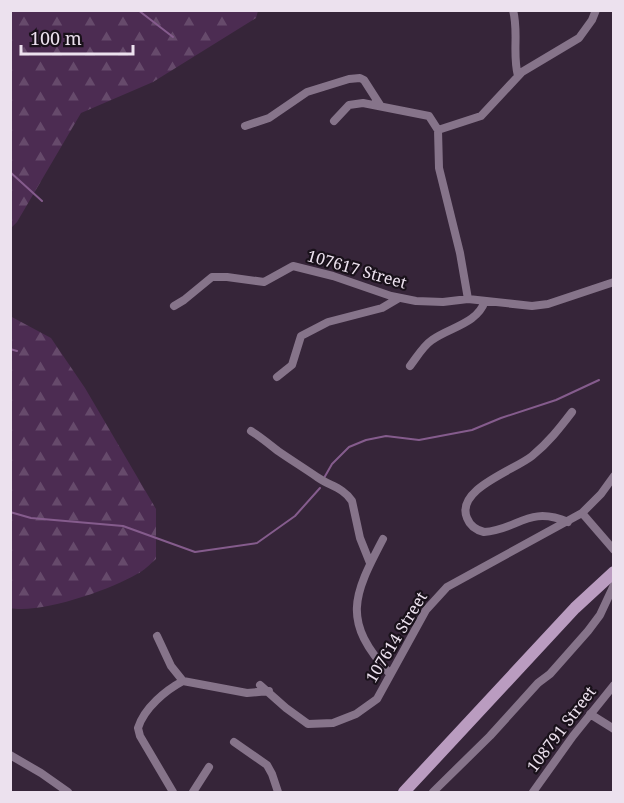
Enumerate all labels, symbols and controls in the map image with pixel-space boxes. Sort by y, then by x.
scale bar [21,18,134,56]
text: 100 m [30,26,82,50]
street label: 107617 Street [305,244,410,294]
street label: 107614 Street [360,587,432,687]
street label: 108791 Street [521,681,601,777]

